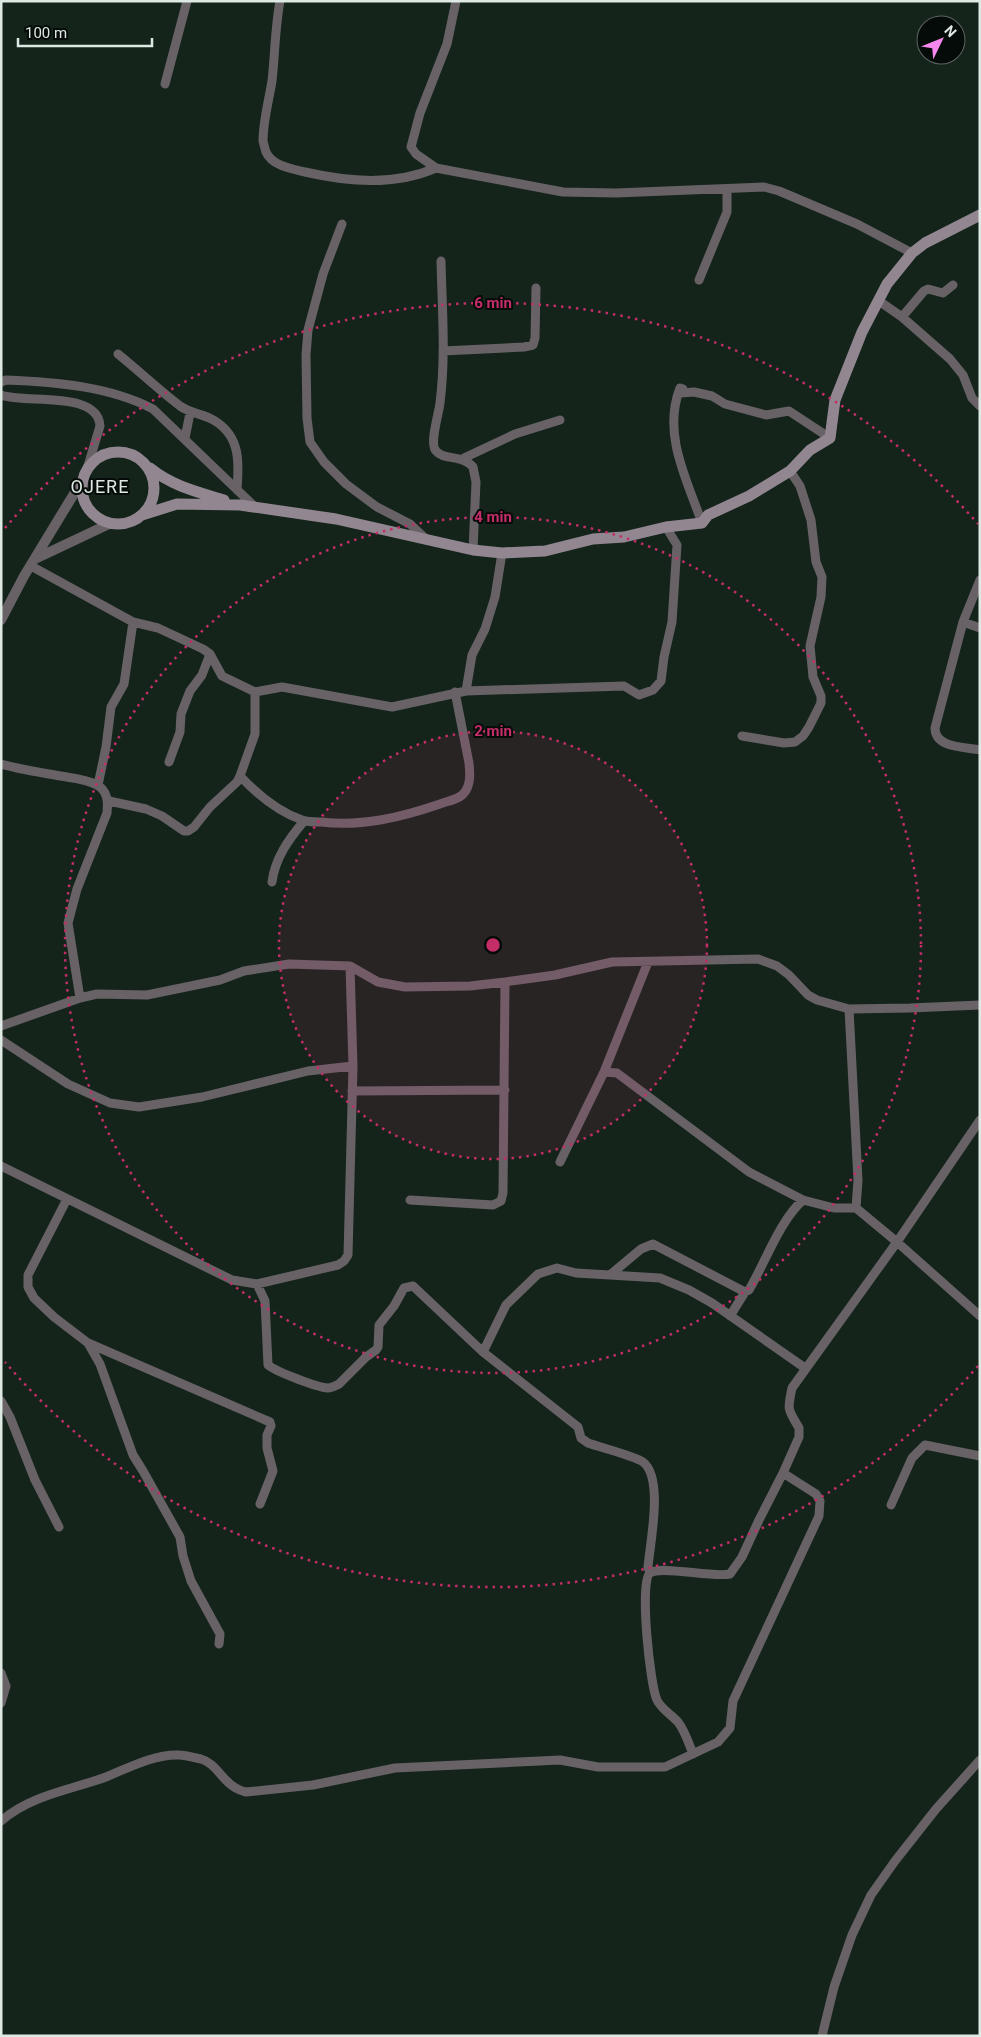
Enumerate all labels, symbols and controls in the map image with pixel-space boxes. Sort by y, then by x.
scale bar [18,15,151,47]
north arrow [916,15,966,65]
text: N [941,22,960,40]
text: 100 m [25,24,67,42]
text: 6 min [474,294,512,312]
district label: OJERE [71,476,129,497]
text: 4 min [474,508,512,526]
text: 2 min [474,722,512,740]
centre of rings [484,936,502,954]

